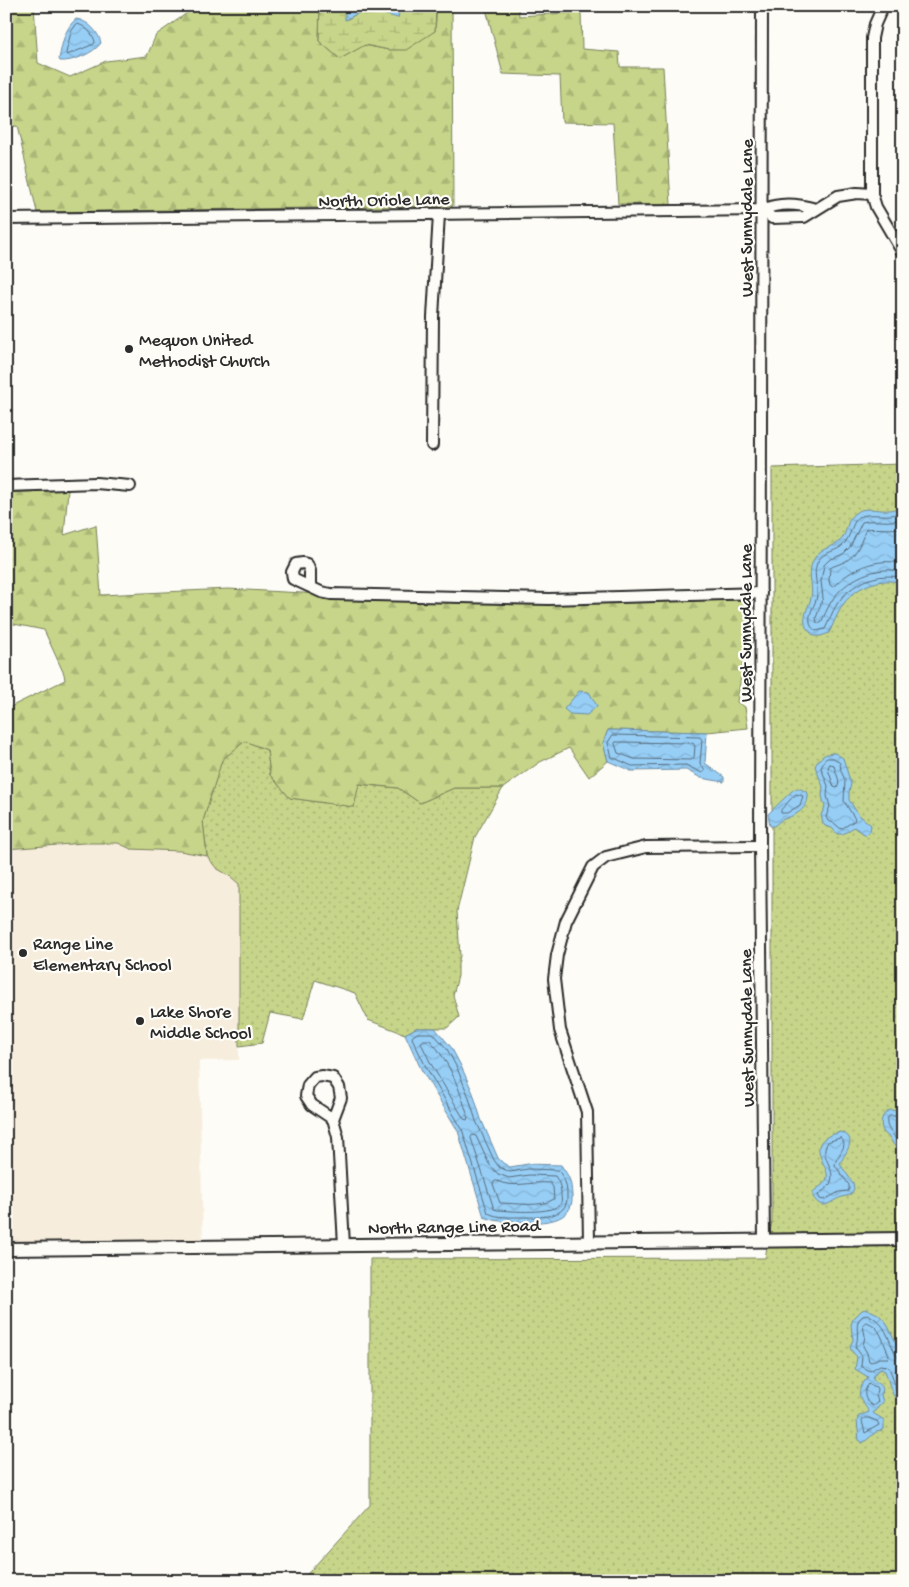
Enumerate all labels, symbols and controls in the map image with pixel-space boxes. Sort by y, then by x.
street label: West Sunnydale Lane [738,138,759,297]
street label: North Oriole Lane [318,190,450,213]
place label: Mequon United Methodist Church [139,331,270,373]
marker: Mequon United Methodist Church [123,343,135,355]
street label: West Sunnydale Lane [737,543,758,702]
place label: Range Line Elementary School [33,935,172,977]
marker: Range Line Elementary School [17,947,29,959]
street label: West Sunnydale Lane [737,948,760,1107]
place label: Lake Shore Middle School [150,1003,252,1045]
marker: Lake Shore Middle School [134,1015,146,1027]
street label: North Range Line Road [368,1216,542,1241]

